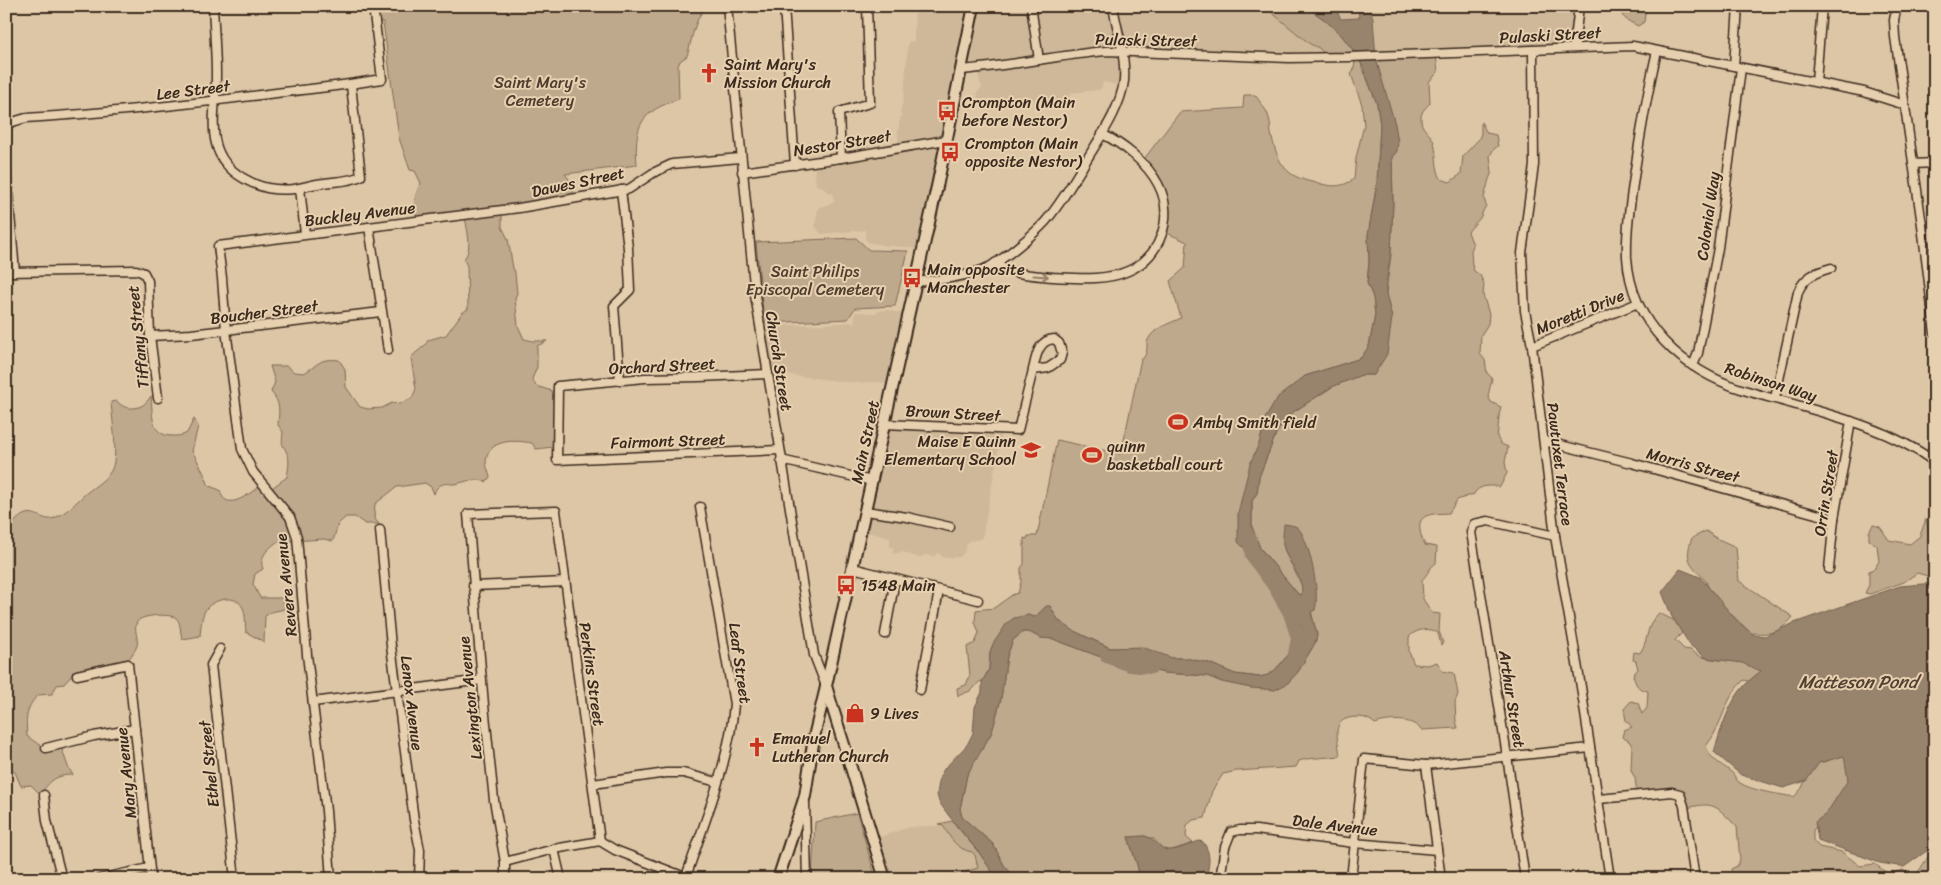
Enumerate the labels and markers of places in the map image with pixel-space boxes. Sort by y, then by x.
place label: Saint Mary's Mission Church [724,50,831,97]
church icon: Saint Mary's Mission Church [698,62,720,84]
place label: Crompton (Main before Nestor) [962,88,1075,135]
bus stop icon: Crompton (Main before Nestor) [936,100,958,122]
place label: Crompton (Main opposite Nestor) [965,129,1083,176]
bus stop icon: Crompton (Main opposite Nestor) [939,141,961,163]
place label: Main opposite Manchester [927,255,1025,302]
bus stop icon: Main opposite Manchester [901,267,923,289]
place label: Amby Smith field [1192,408,1318,437]
sports icon: Amby Smith field [1167,411,1189,433]
place label: Maise E Quinn Elementary School [884,427,1016,474]
place label: quinn basketball court [1107,432,1223,479]
school or university icon: Maise E Quinn Elementary School [1020,439,1042,461]
sports icon: quinn basketball court [1081,444,1103,466]
place label: 1548 Main [861,571,936,600]
bus stop icon: 1548 Main [835,574,857,596]
place label: 9 Lives [870,699,919,728]
shop icon: 9 Lives [844,702,866,724]
place label: Emanuel Lutheran Church [772,724,889,771]
church icon: Emanuel Lutheran Church [746,736,768,758]

